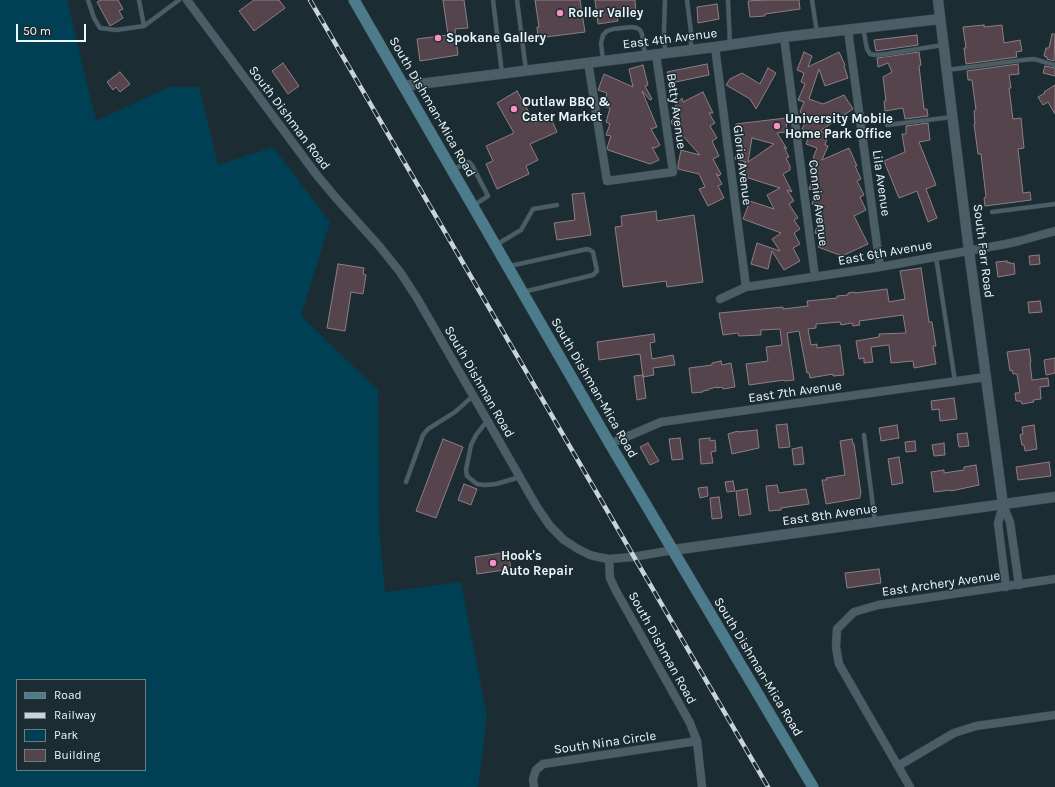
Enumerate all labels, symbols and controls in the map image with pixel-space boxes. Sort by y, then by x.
place label: Roller Valley [568,5,643,21]
marker: Roller Valley [555,8,565,18]
scale bar [18,16,88,42]
text: 50 m [23,24,51,38]
street label: East 4th Avenue [622,25,718,53]
place label: Spokane Gallery [446,30,546,46]
marker: Spokane Gallery [433,33,443,43]
street label: South Dishman-Mica Road [385,34,479,180]
street label: South Dishman Road [245,63,333,173]
street label: Betty Avenue [663,72,689,150]
place label: Outlaw BBQ & Cater Market [522,94,610,125]
marker: Outlaw BBQ & Cater Market [509,104,519,114]
place label: University Mobile Home Park Office [785,111,893,142]
marker: University Mobile Home Park Office [772,121,782,131]
street label: Gloria Avenue [729,124,755,206]
street label: Lila Avenue [869,149,893,217]
street label: Connie Avenue [805,159,831,247]
street label: South Farr Road [969,203,997,299]
street label: East 6th Avenue [837,237,933,269]
street label: South Dishman-Mica Road [547,315,641,461]
street label: South Dishman Road [441,324,517,440]
street label: East 7th Avenue [747,378,843,406]
street label: East 8th Avenue [781,501,879,529]
place label: Hook's Auto Repair [501,548,573,579]
marker: Hook's Auto Repair [488,558,498,568]
street label: East Archery Avenue [881,568,1001,600]
street label: South Dishman Road [625,589,699,707]
street label: South Dishman-Mica Road [710,595,806,739]
legend [16,679,146,771]
text: Road [54,688,82,702]
text: Railway [54,708,96,722]
text: Park [54,728,78,742]
street label: South Nina Circle [553,728,657,758]
text: Building [54,748,100,762]

